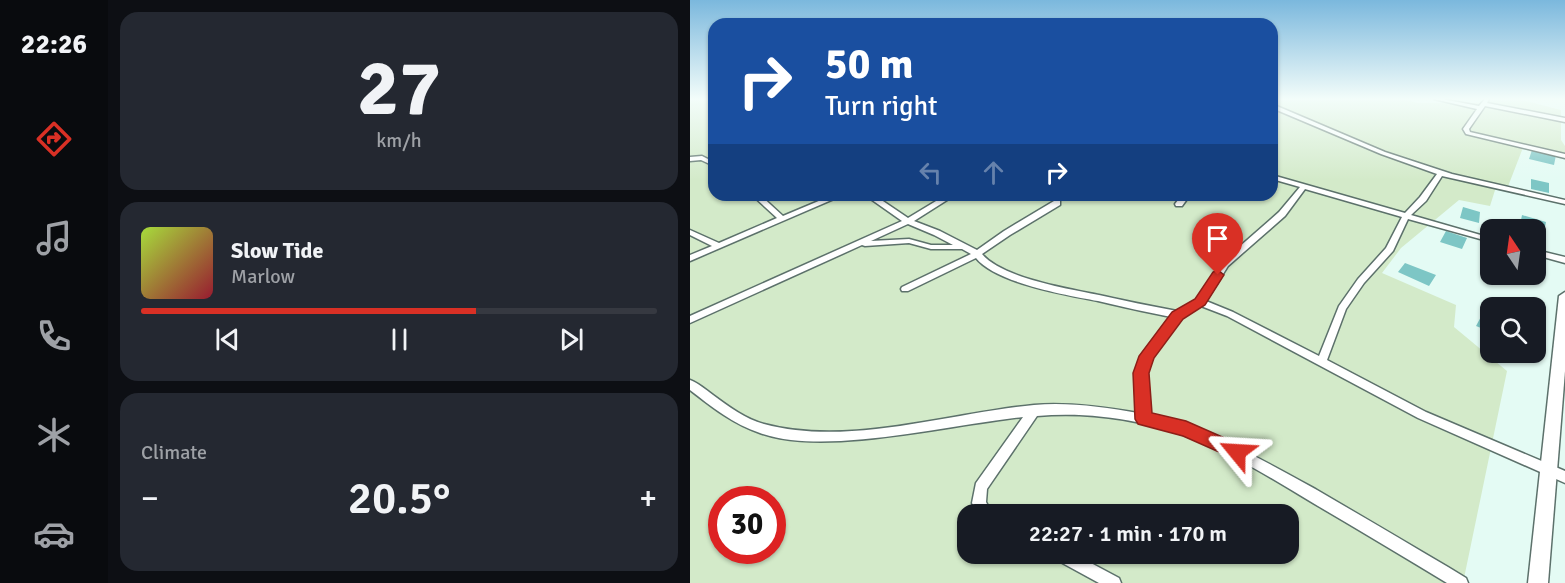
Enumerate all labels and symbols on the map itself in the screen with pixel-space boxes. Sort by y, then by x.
pin [1192,213,1243,275]
north arrow [1480,219,1546,285]
position arrow [1205,420,1269,484]
speed limit sign: 30 [708,486,786,564]

